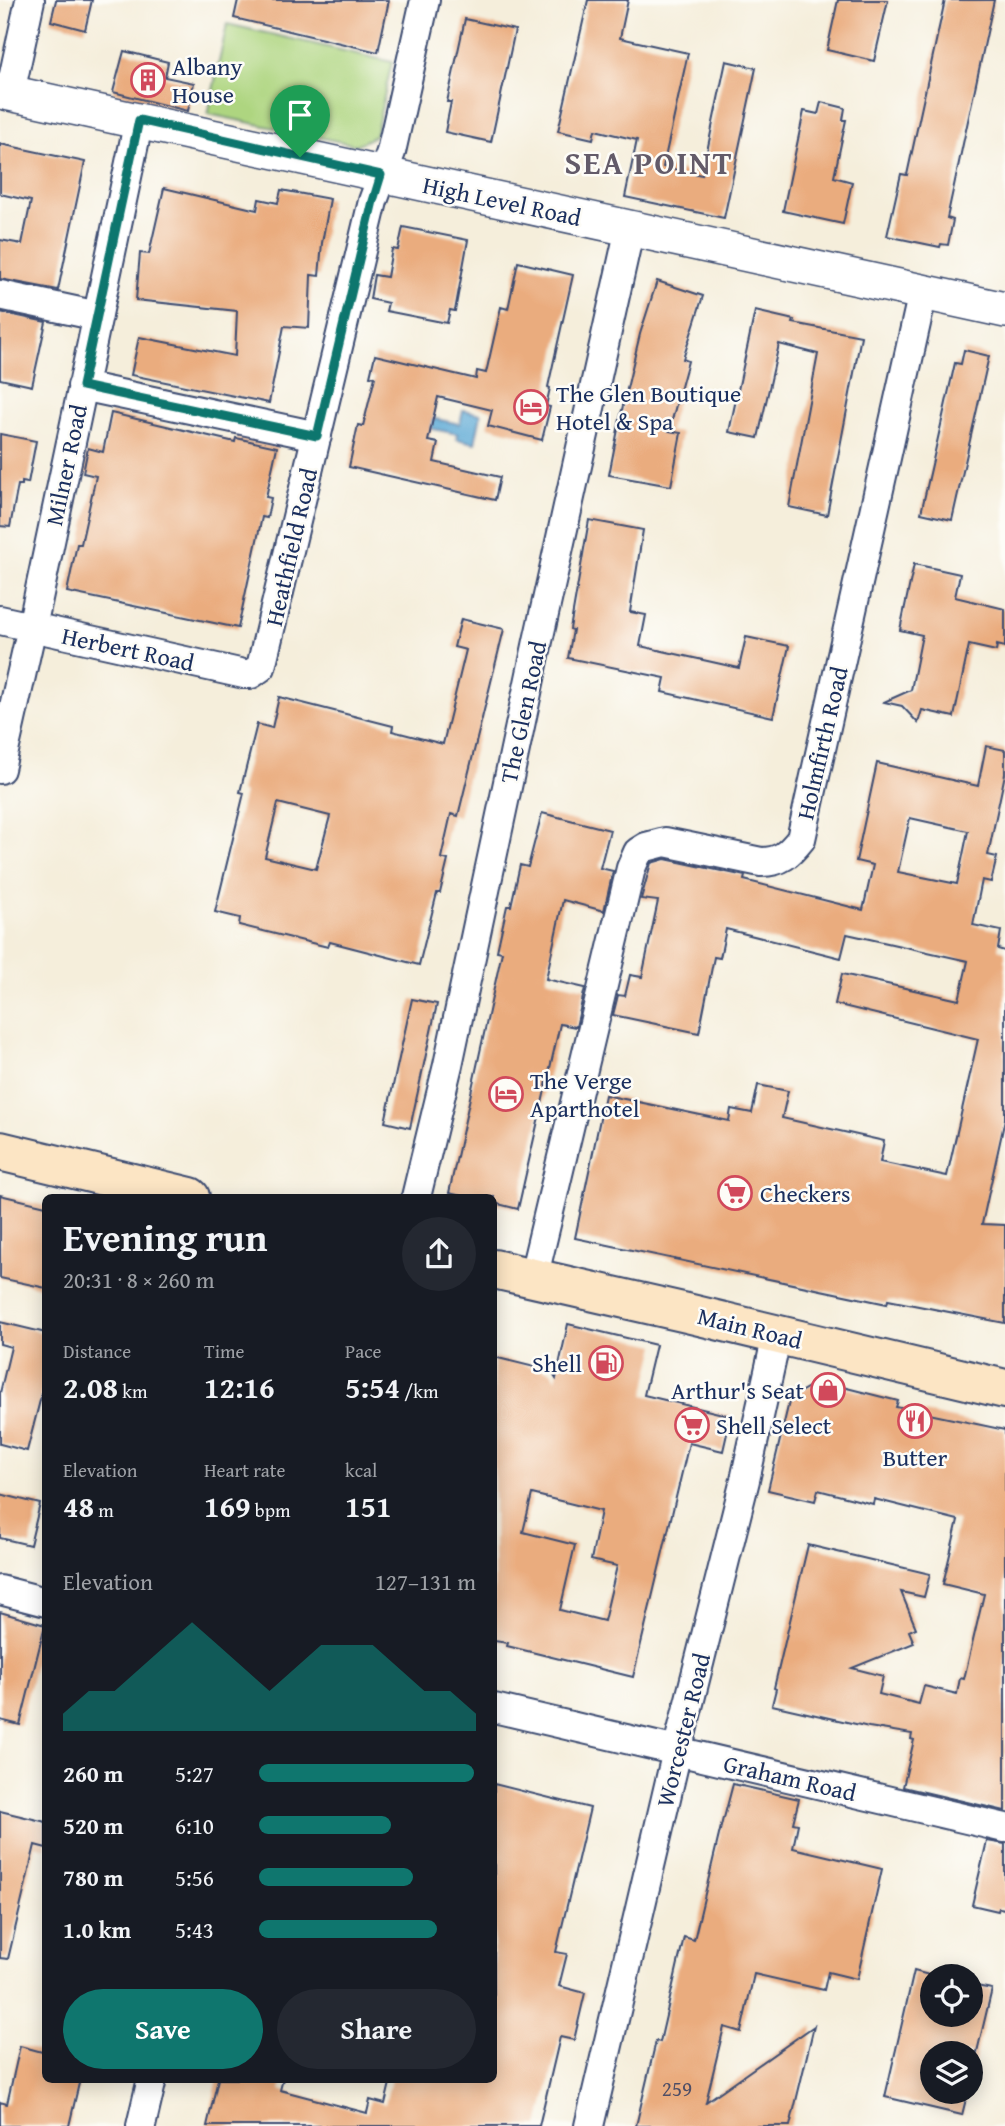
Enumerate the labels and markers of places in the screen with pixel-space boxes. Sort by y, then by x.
place label: Albany House [172,49,243,112]
building icon: Albany House [129,61,167,99]
pin [270,85,330,157]
place label: The Glen Boutique Hotel & Spa [556,376,741,439]
hotel icon: The Glen Boutique Hotel & Spa [512,388,550,426]
place label: The Verge Aparthotel [530,1063,640,1126]
hotel icon: The Verge Aparthotel [487,1075,525,1113]
supermarket icon: Checkers [716,1174,754,1212]
place label: Checkers [760,1176,850,1211]
fuel station icon: Shell [587,1344,625,1382]
place label: Shell [532,1346,582,1381]
shop icon: Arthur's Seat [809,1371,847,1409]
place label: Arthur's Seat [671,1373,805,1408]
restaurant icon: Butter [896,1402,934,1440]
supermarket icon: Shell Select [673,1406,711,1444]
place label: Shell Select [716,1408,832,1443]
place label: Butter [883,1440,947,1475]

